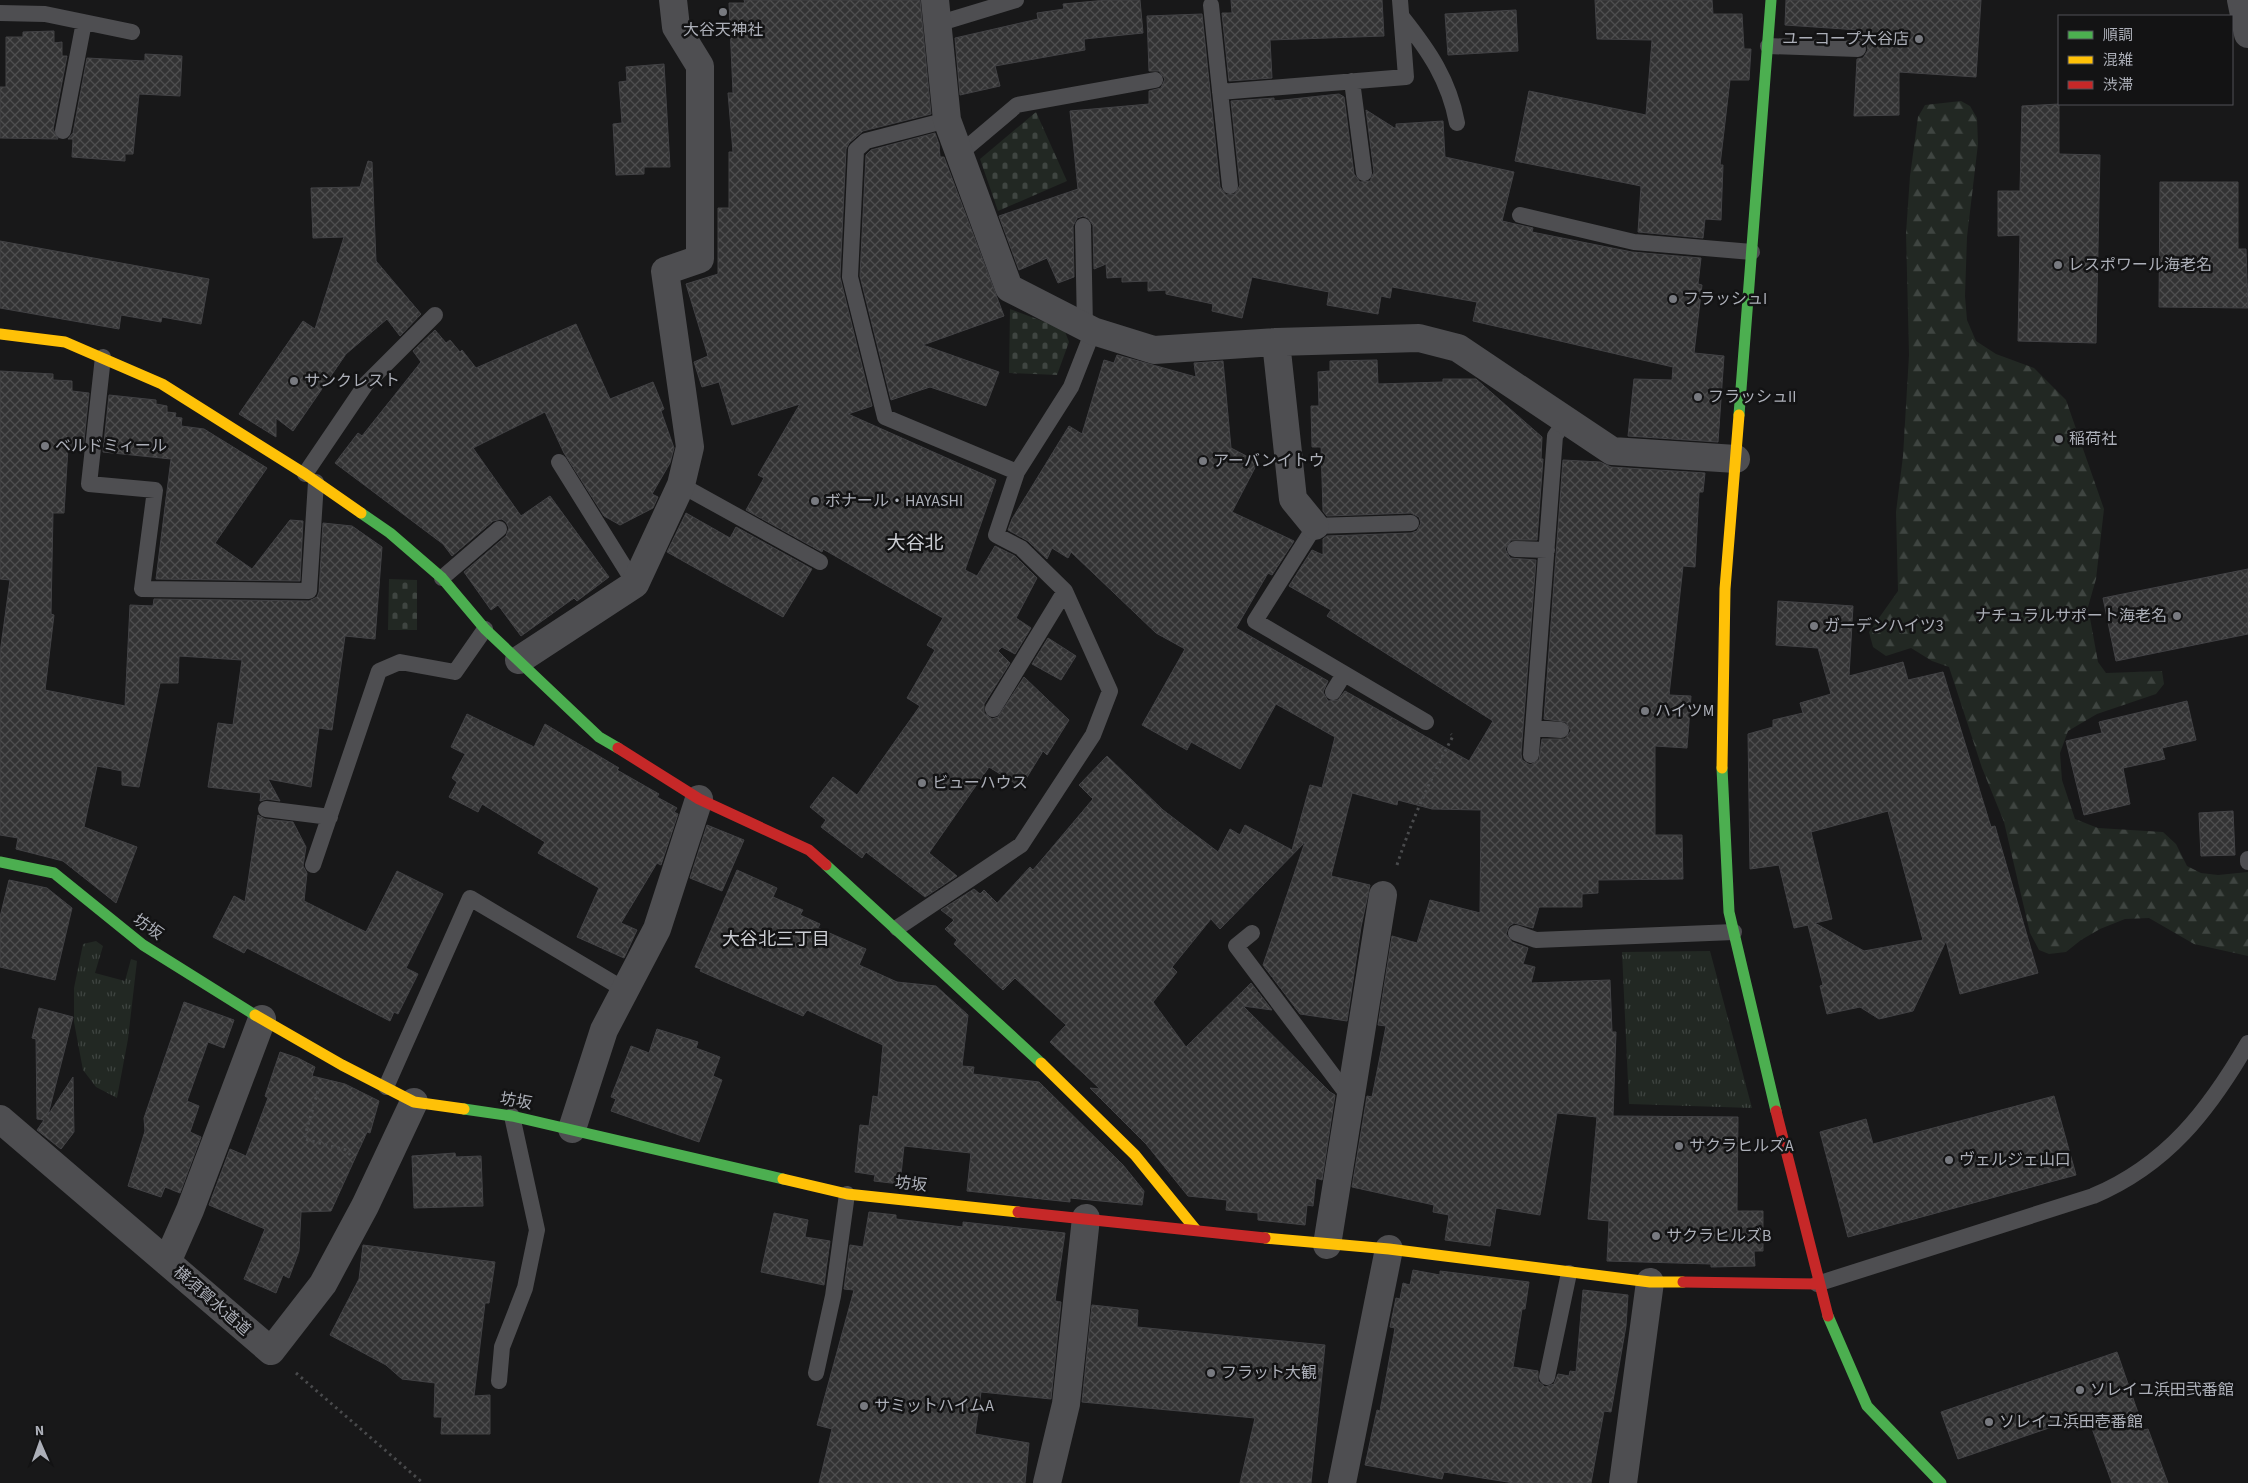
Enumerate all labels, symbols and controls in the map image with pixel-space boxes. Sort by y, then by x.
marker: 大谷天神社 [717,6,729,18]
legend [2058,15,2233,105]
place label: 大谷天神社 [683,19,763,41]
text: 順調 [2103,25,2133,46]
place label: ユーコープ大谷店 [1782,28,1909,50]
marker: ユーコープ大谷店 [1913,33,1925,45]
text: 混雑 [2103,50,2133,71]
text: 渋滞 [2103,75,2133,96]
place label: レスポワール海老名 [2068,254,2212,276]
marker: レスポワール海老名 [2052,259,2064,271]
place label: フラッシュI [1683,288,1767,310]
marker: フラッシュI [1667,293,1679,305]
place label: サンクレスト [304,370,400,392]
marker: サンクレスト [288,375,300,387]
place label: フラッシュII [1708,386,1796,408]
marker: フラッシュII [1692,391,1704,403]
place label: 稲荷社 [2069,428,2117,450]
marker: 稲荷社 [2053,433,2065,445]
place label: ベルドミィール [55,435,167,457]
marker: ベルドミィール [39,440,51,452]
place label: アーバンイトウ [1213,450,1325,472]
marker: アーバンイトウ [1197,455,1209,467]
place label: ボナール・HAYASHI [825,490,963,512]
marker: ボナール・HAYASHI [809,495,821,507]
district label: 大谷北 [886,530,944,557]
place label: ナチュラルサポート海老名 [1975,605,2167,627]
marker: ナチュラルサポート海老名 [2171,610,2183,622]
place label: ガーデンハイツ3 [1824,615,1944,637]
marker: ガーデンハイツ3 [1808,620,1820,632]
place label: ハイツM [1655,700,1714,722]
marker: ハイツM [1639,705,1651,717]
place label: ビューハウス [932,772,1028,794]
marker: ビューハウス [916,777,928,789]
street label: 坊坂 [129,909,167,945]
district label: 大谷北三丁目 [722,927,830,952]
street label: 坊坂 [498,1087,534,1115]
place label: サクラヒルズA [1689,1135,1794,1157]
marker: サクラヒルズA [1673,1140,1685,1152]
place label: ヴェルジェ山口 [1959,1149,2071,1171]
marker: ヴェルジェ山口 [1943,1154,1955,1166]
street label: 坊坂 [894,1171,928,1197]
place label: サクラヒルズB [1666,1225,1771,1247]
marker: サクラヒルズB [1650,1230,1662,1242]
street label: 横須賀水道道 [169,1261,255,1341]
place label: フラット大観 [1221,1362,1317,1384]
marker: フラット大観 [1205,1367,1217,1379]
place label: ソレイユ浜田弐番館 [2090,1379,2234,1401]
marker: ソレイユ浜田弐番館 [2074,1384,2086,1396]
place label: サミットハイムA [874,1395,994,1417]
marker: サミットハイムA [858,1400,870,1412]
place label: ソレイユ浜田壱番館 [1999,1411,2143,1433]
marker: ソレイユ浜田壱番館 [1983,1416,1995,1428]
north arrow [15,1418,65,1468]
text: N [35,1421,45,1441]

